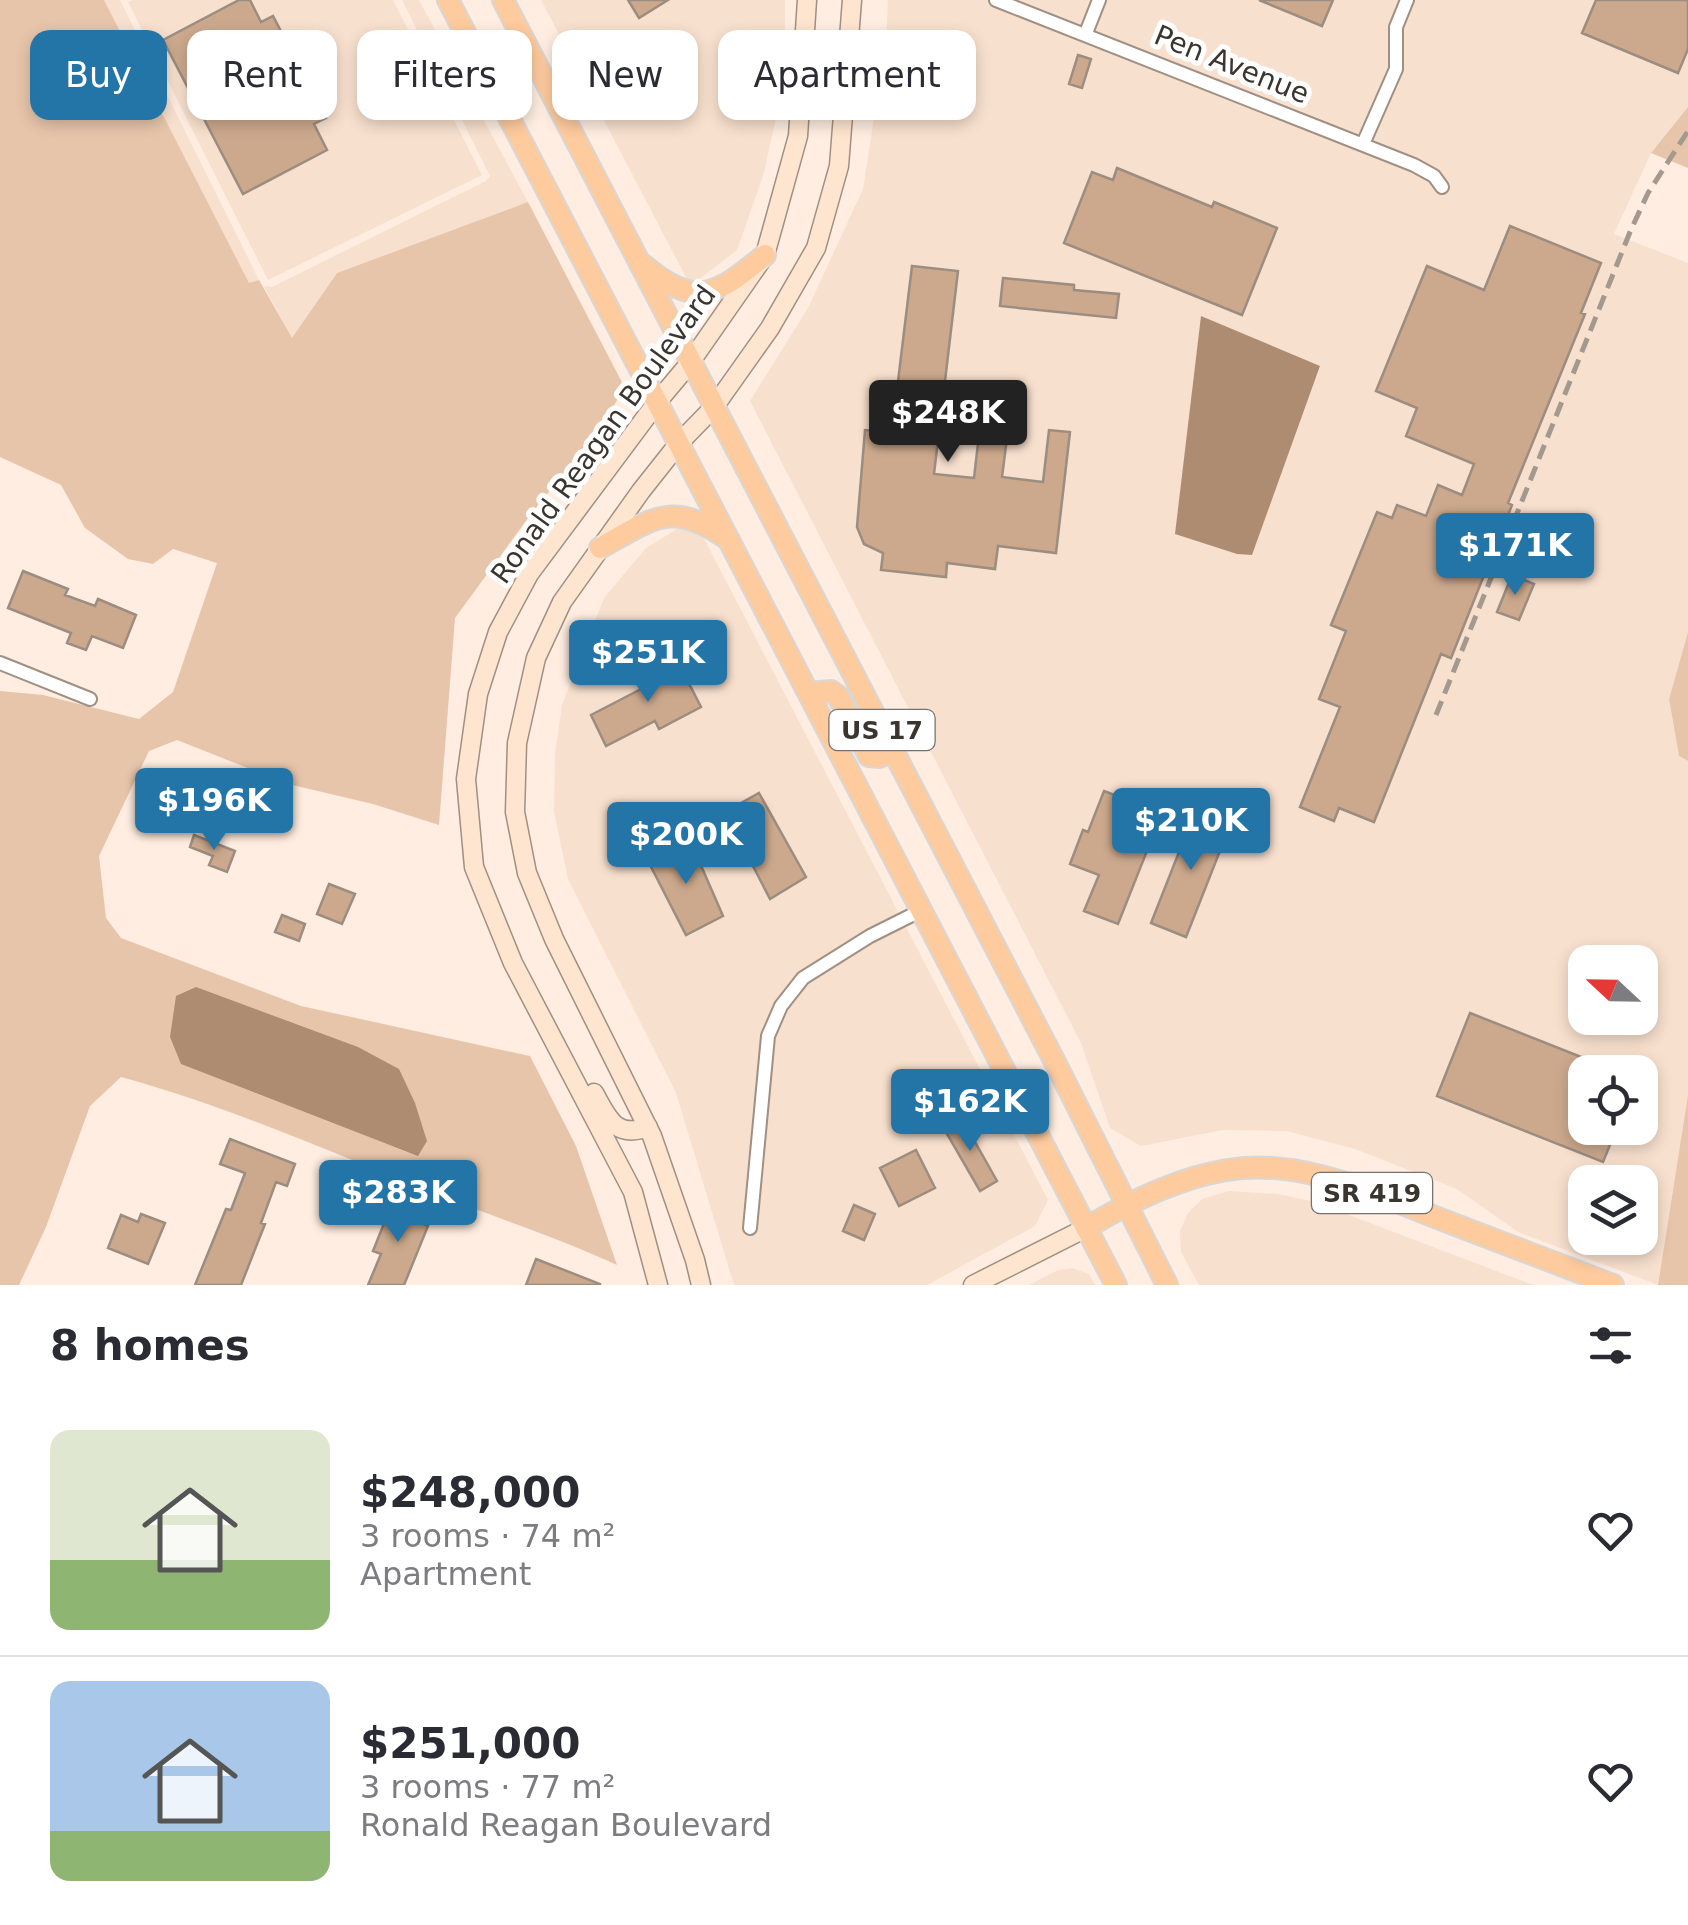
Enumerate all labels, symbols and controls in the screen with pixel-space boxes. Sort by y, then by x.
street label: Pen Avenue [1150,18,1314,110]
chip: Buy [30,30,167,120]
chip: Rent [187,30,337,120]
chip: Filters [357,30,532,120]
chip: New [552,30,698,120]
chip: Apartment [718,30,976,120]
street label: Ronald Reagan Boulevard [484,279,723,590]
pin: $248K [878,380,1018,465]
text: $248K [891,393,1005,431]
pin: $171K [1445,513,1585,598]
text: $171K [1458,526,1572,564]
pin: $251K [578,620,718,705]
text: $251K [591,633,705,671]
road number: US 17 [830,710,934,750]
pin: $196K [144,768,284,853]
text: $196K [157,781,271,819]
pin: $210K [1121,788,1261,873]
text: $210K [1134,801,1248,839]
pin: $200K [616,802,756,887]
text: $200K [629,815,743,853]
north arrow [1568,945,1658,1035]
map controls [1568,945,1658,1255]
button: locate [1568,1055,1658,1145]
pin: $162K [900,1069,1040,1154]
text: $162K [913,1082,1027,1120]
pin: $283K [328,1160,468,1245]
button: layers [1568,1165,1658,1255]
text: $283K [341,1173,455,1211]
road number: SR 419 [1312,1173,1432,1213]
icon: filters [1583,1318,1638,1373]
text: 8 homes [50,1321,250,1370]
text: $248,000 [360,1468,581,1517]
icon: home [130,1470,250,1590]
icon: heart [1583,1503,1638,1558]
text: 3 rooms · 74 m² [360,1517,615,1555]
text: Apartment [360,1555,531,1593]
text: $251,000 [360,1719,581,1768]
icon: home [130,1721,250,1841]
icon: heart [1583,1754,1638,1809]
text: 3 rooms · 77 m² [360,1768,615,1806]
text: Ronald Reagan Boulevard [360,1806,772,1844]

